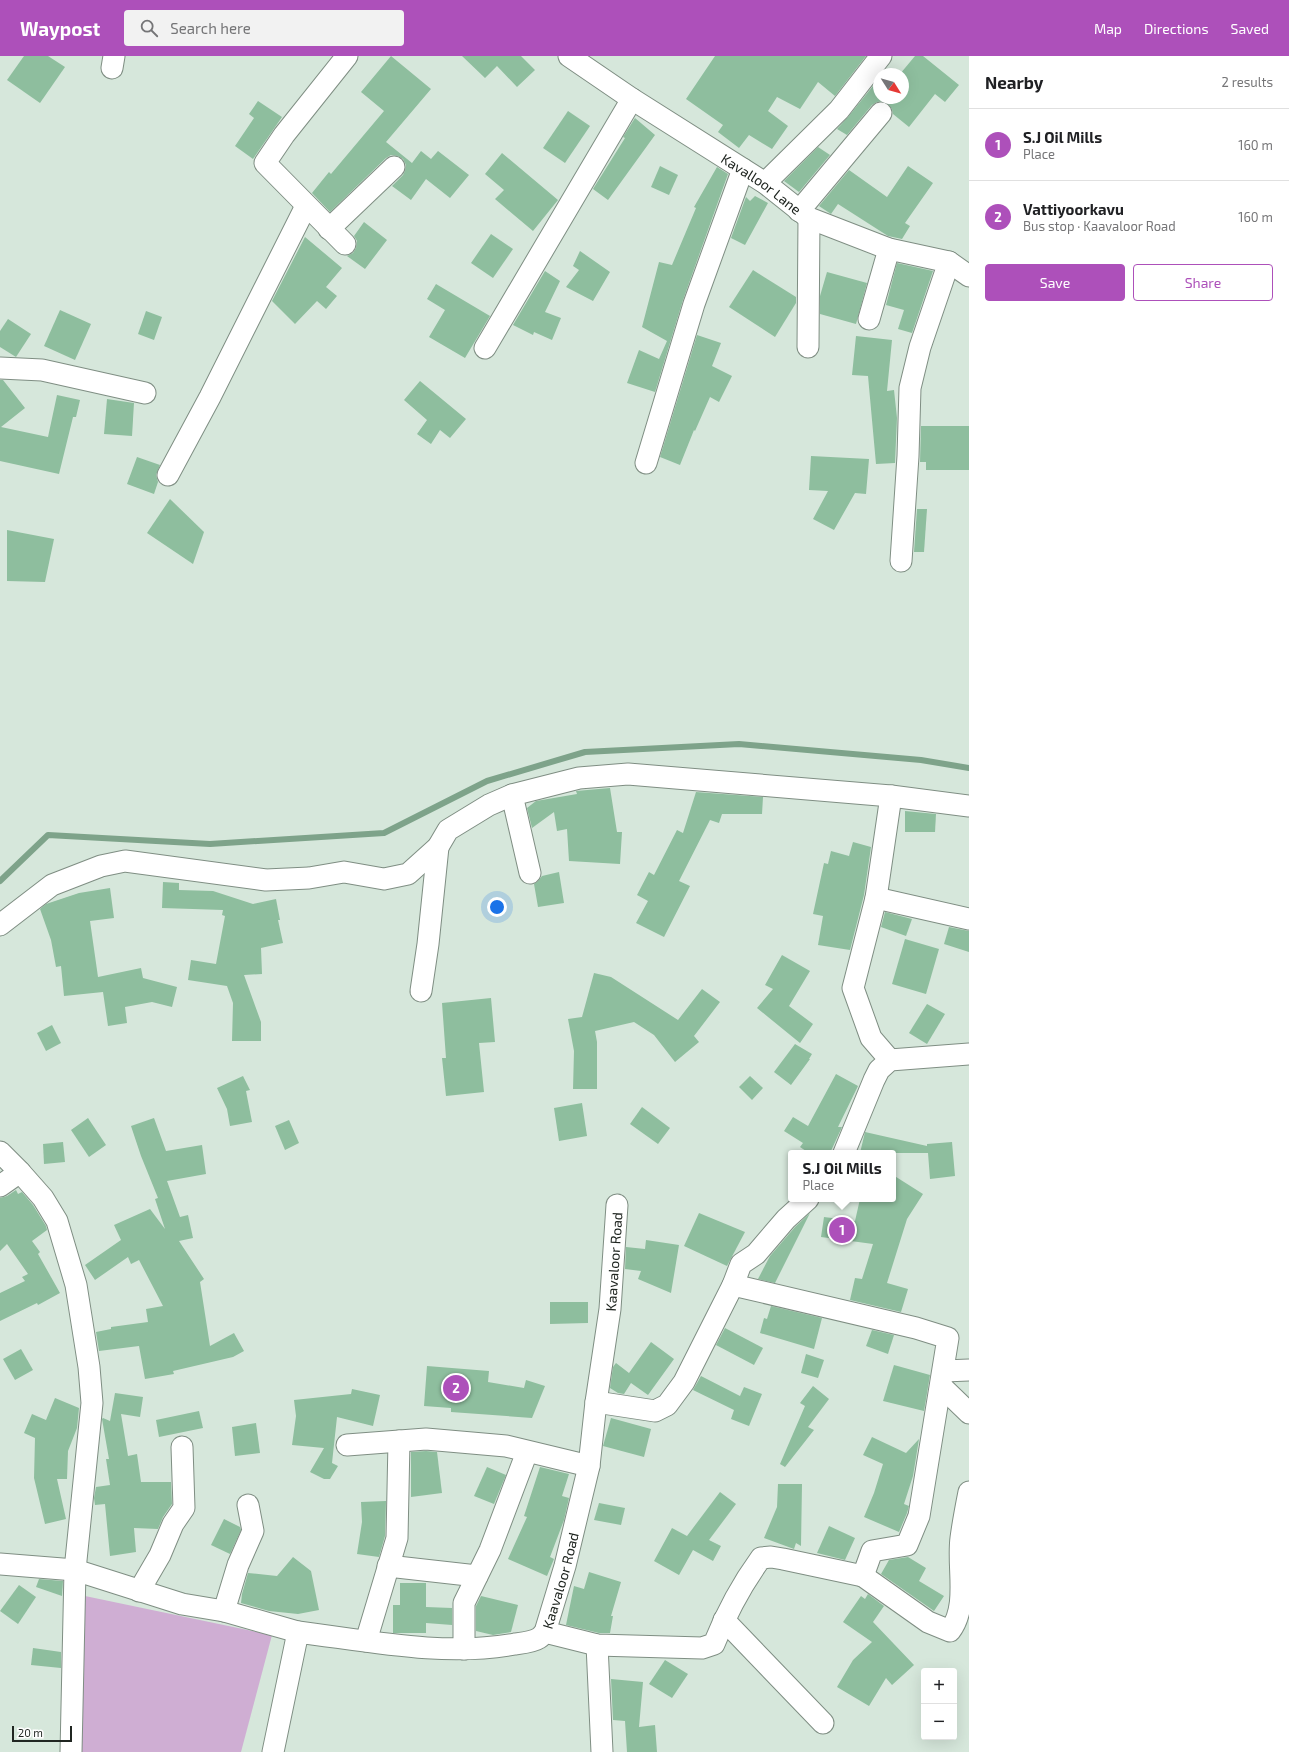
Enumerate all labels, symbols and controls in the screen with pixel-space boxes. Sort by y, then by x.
search box [124,10,404,46]
text: Waypost [20,17,100,40]
icon: search [138,17,160,39]
text: Search here [170,19,251,37]
text: Map [1094,20,1122,37]
text: Directions [1144,20,1209,37]
text: Saved [1231,20,1269,37]
north arrow [873,68,909,104]
text: Nearby [985,72,1043,92]
text: 2 results [1221,74,1273,90]
text: S.J Oil Mills [1023,128,1102,146]
text: 1 [995,137,1001,153]
text: 160 m [1238,137,1273,153]
text: Place [1023,146,1055,162]
street label: Kavalloor Lane [718,149,805,217]
text: Vattiyoorkavu [1023,200,1124,218]
text: 2 [994,209,1002,225]
text: 160 m [1238,209,1273,225]
text: Bus stop · Kaavaloor Road [1023,218,1176,234]
button: Save [985,264,1125,301]
button: Share [1133,264,1273,301]
your location [487,897,507,917]
popup [788,1150,896,1202]
text: S.J Oil Mills [802,1159,882,1177]
text: Place [802,1177,834,1193]
street label: Kaavaloor Road [601,1211,625,1312]
pin: 1 [829,1215,855,1245]
pin: 2 [443,1373,469,1403]
street label: Kaavaloor Road [538,1530,581,1631]
map controls [921,1668,957,1740]
button: + [921,1668,957,1704]
button: − [921,1704,957,1740]
scale bar [12,1724,72,1743]
text: 20 m [18,1726,43,1739]

